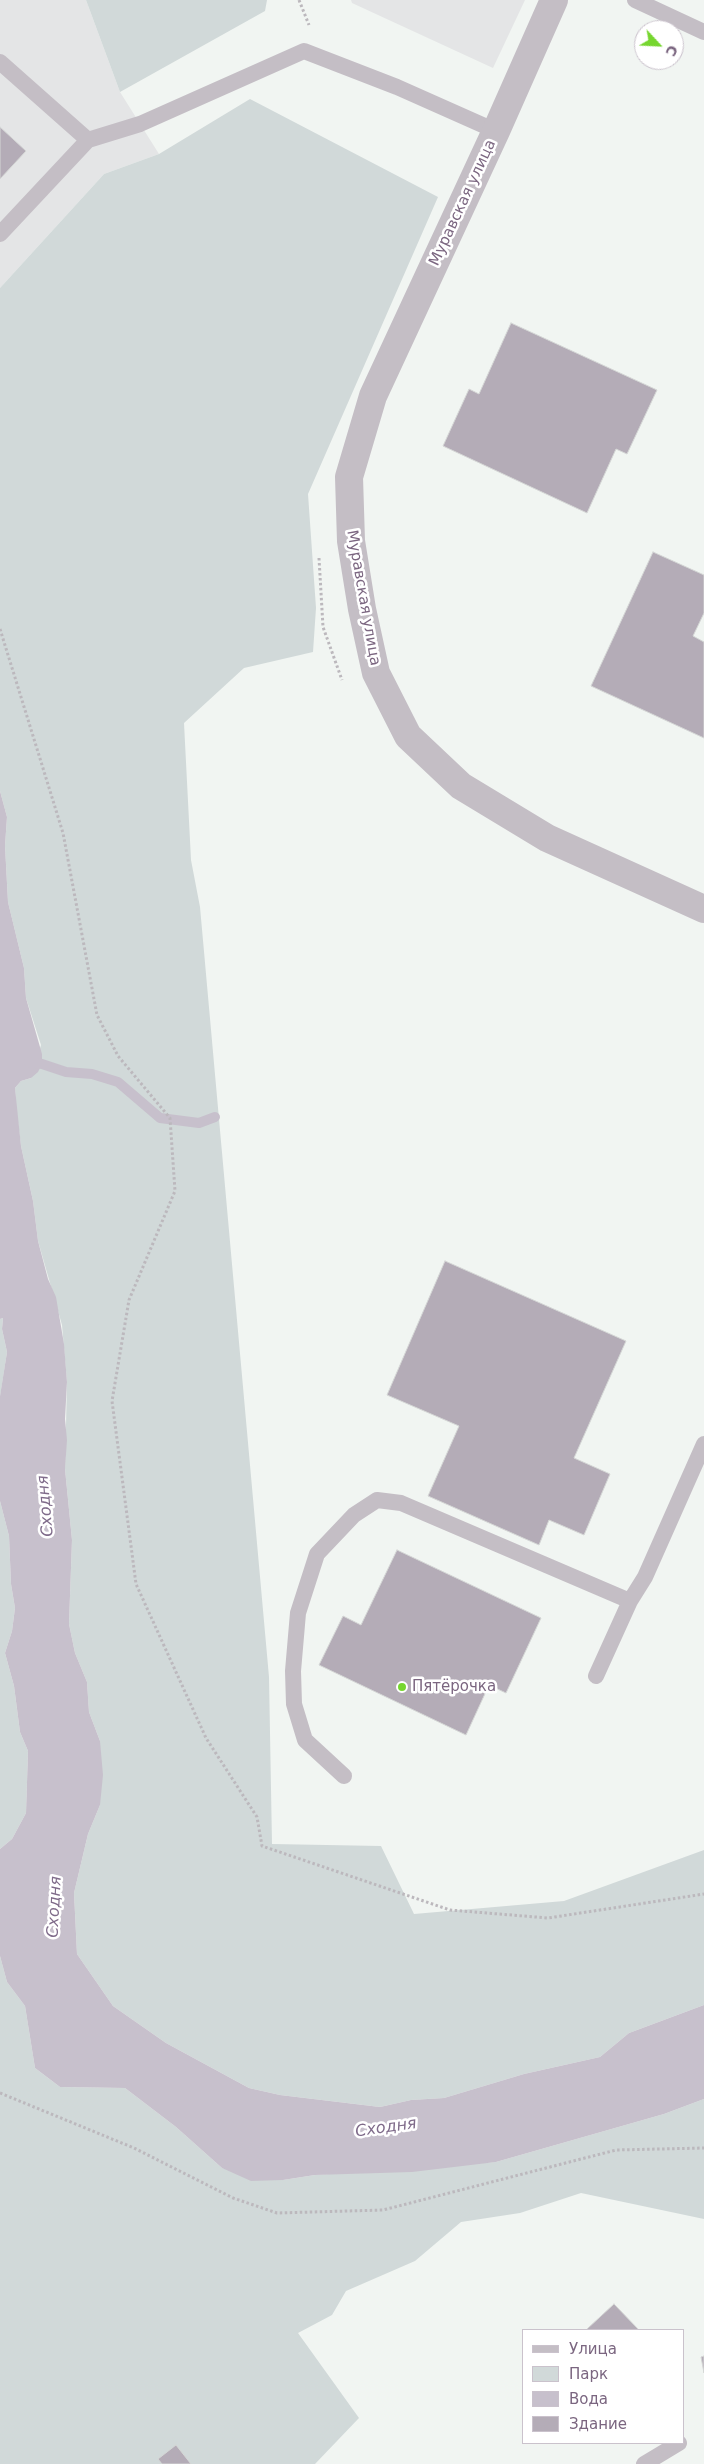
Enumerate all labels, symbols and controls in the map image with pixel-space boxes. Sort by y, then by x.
north arrow [634,20,684,70]
text: С [662,43,681,59]
street label: Муравская улица [426,137,500,269]
street label: Муравская улица [342,529,384,667]
water label: Сходня [34,1474,58,1538]
place label: Пятёрочка [412,1678,496,1696]
marker: Пятёрочка [396,1681,408,1693]
water label: Сходня [44,1876,66,1938]
water label: Сходня [354,2114,418,2142]
legend [522,2329,684,2444]
text: Улица [569,2340,617,2358]
text: Парк [569,2365,608,2383]
text: Вода [569,2390,608,2408]
text: Здание [569,2415,627,2433]

